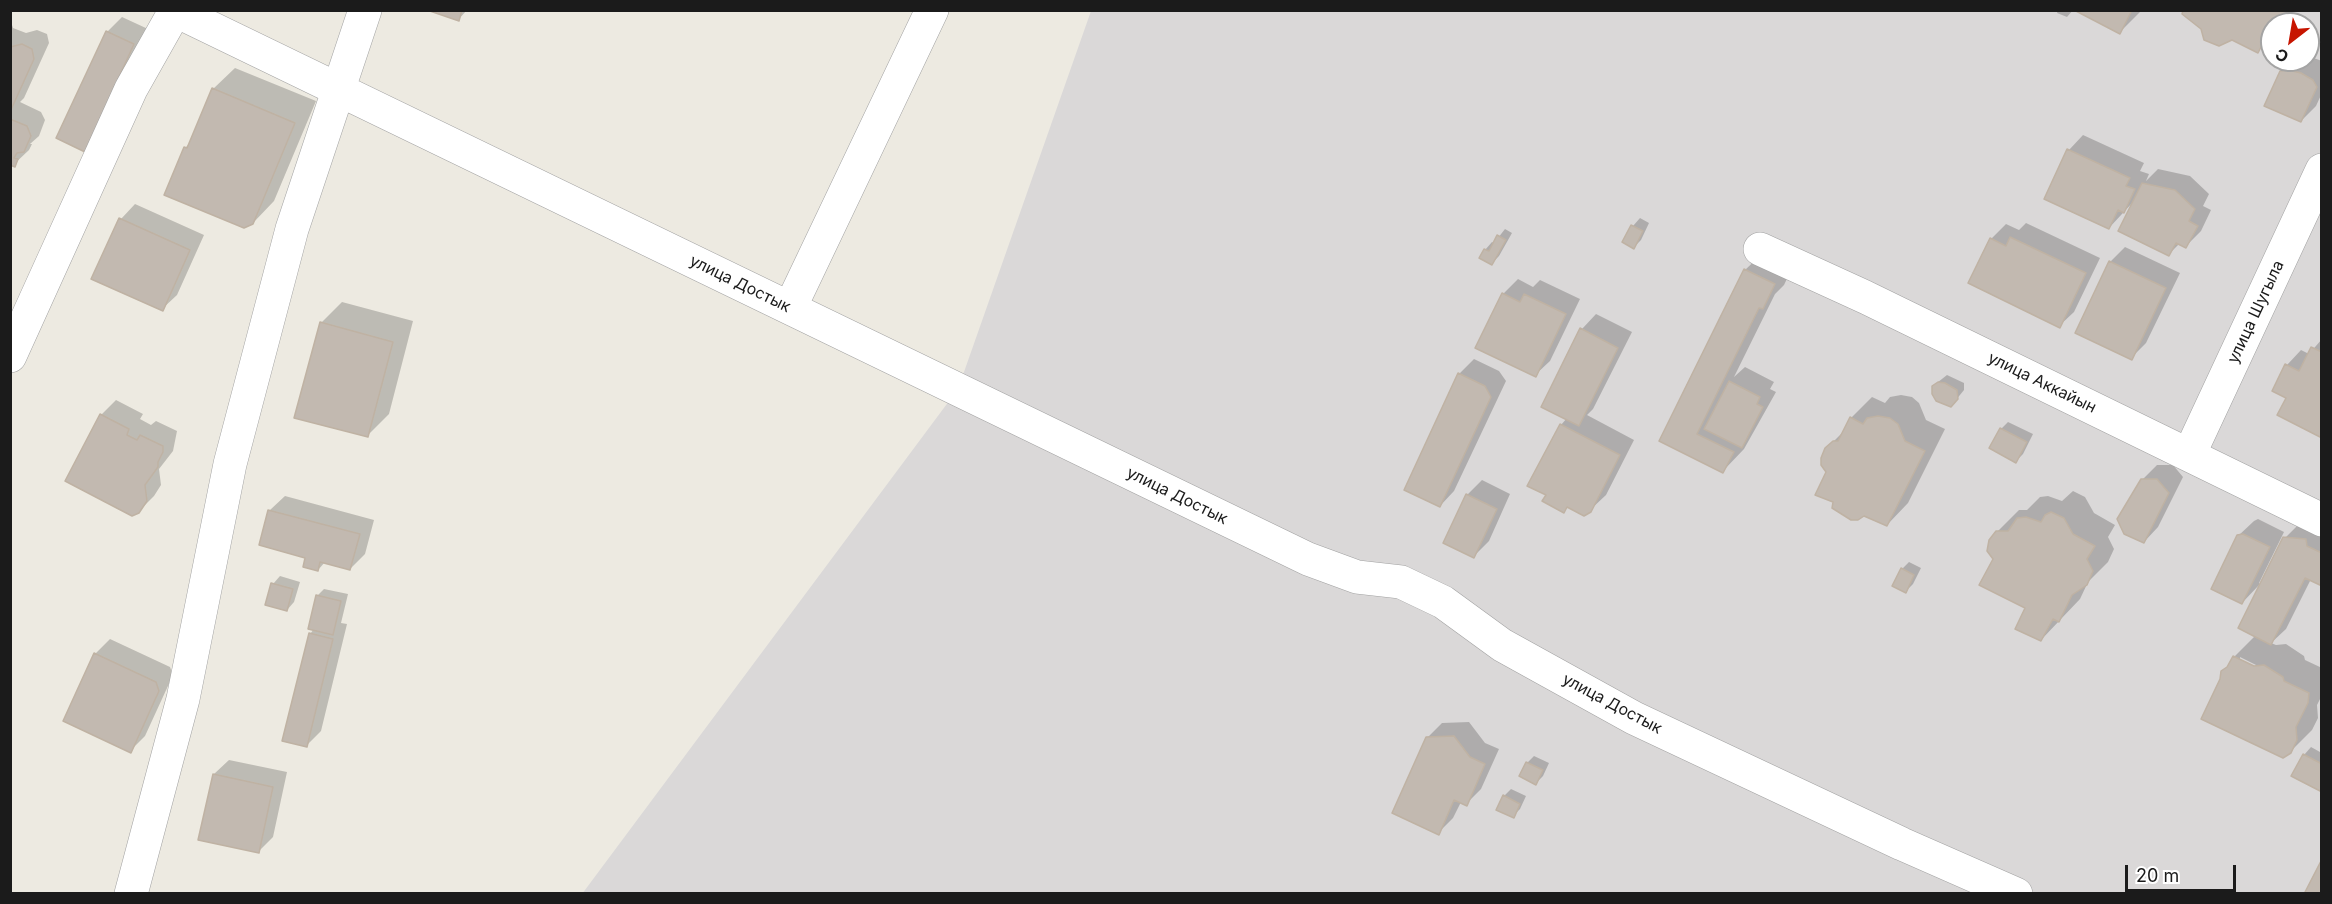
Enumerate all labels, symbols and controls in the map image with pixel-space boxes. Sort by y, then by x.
north arrow [2260,12,2320,72]
text: С [2272,44,2292,67]
street label: улица Достык [686,251,794,317]
street label: улица Шугыла [2224,257,2288,367]
street label: улица Аккайын [1985,348,2099,418]
street label: улица Достык [1123,463,1231,529]
street label: улица Достык [1559,670,1665,738]
scale bar [2128,853,2239,891]
text: 20 m [2136,865,2179,886]

